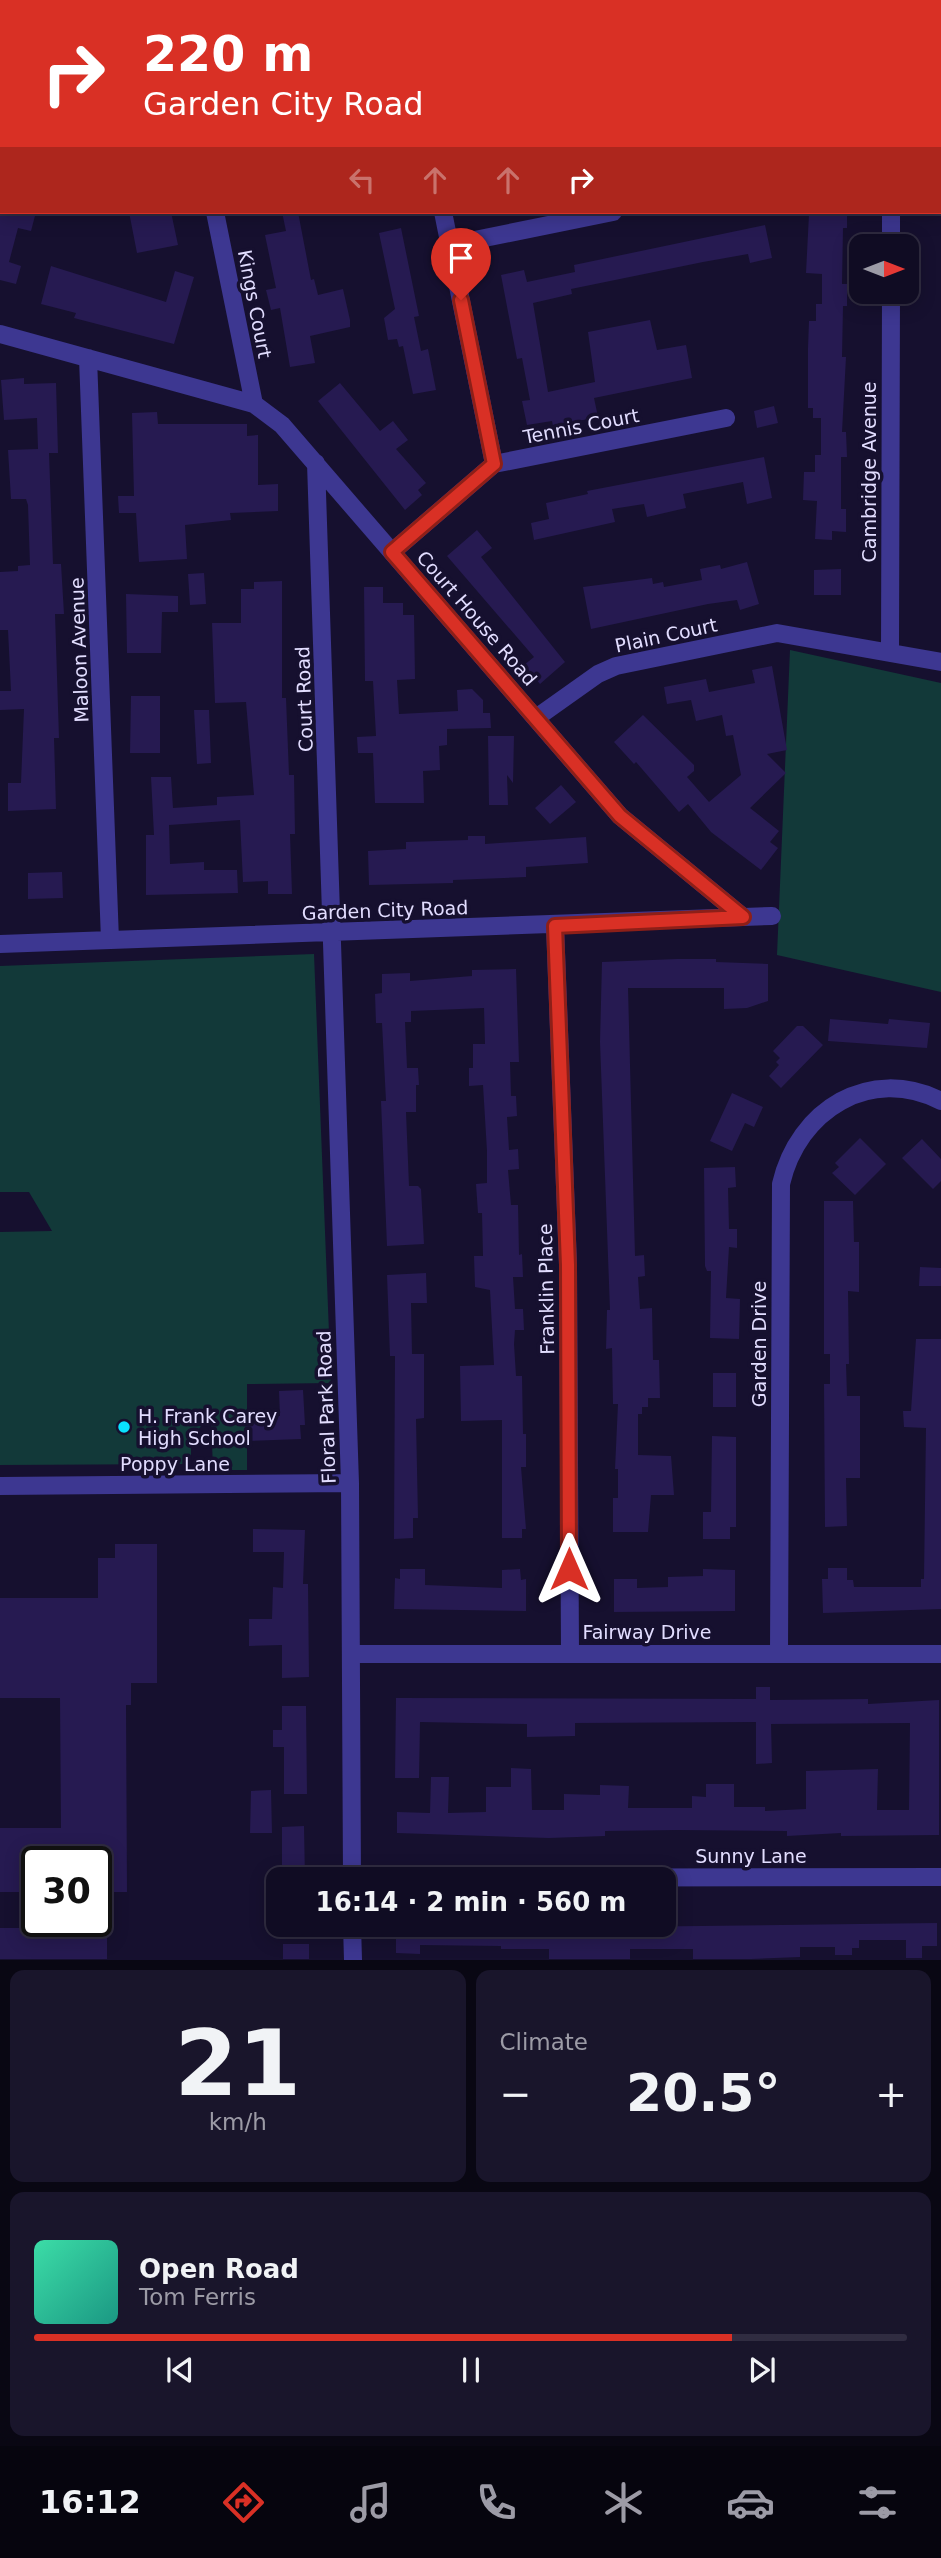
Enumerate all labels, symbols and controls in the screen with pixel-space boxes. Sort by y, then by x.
text: 220 m [143,26,313,83]
icon: right [28,28,119,119]
text: Garden City Road [143,85,424,123]
icon: left [343,161,381,199]
icon: ahead [416,161,454,199]
icon: ahead [489,161,527,199]
icon: right [562,161,600,199]
pin [431,228,491,300]
north arrow [849,234,919,304]
map controls [849,234,919,304]
icon: arrive [442,239,480,277]
street label: Kings Court [234,248,276,360]
street label: Cambridge Avenue [858,381,880,563]
street label: Tennis Court [520,404,641,448]
street label: Court House Road [412,546,542,690]
street label: Maloon Avenue [65,577,93,723]
street label: Plain Court [613,613,719,657]
street label: Court Road [291,646,317,752]
street label: Garden City Road [301,896,469,924]
street label: Franklin Place [534,1223,558,1355]
street label: Garden Drive [748,1281,770,1407]
street label: Floral Park Road [312,1330,340,1484]
place label: H. Frank Carey High School [138,1405,277,1449]
marker: H. Frank Carey High School [116,1419,132,1435]
street label: Poppy Lane [120,1453,230,1475]
position arrow [532,1532,606,1606]
street label: Fairway Drive [582,1621,712,1643]
street label: Sunny Lane [695,1845,807,1867]
speed limit sign: 30 [21,1846,112,1937]
text: 16:14 · 2 min · 560 m [316,1887,626,1917]
text: 21 [174,2011,301,2116]
text: Climate [500,2029,588,2055]
text: 20.5° [626,2063,780,2123]
text: − [500,2072,531,2116]
text: + [875,2072,907,2116]
text: km/h [209,2109,267,2135]
text: Open Road [139,2254,299,2284]
text: Tom Ferris [139,2284,256,2310]
icon: previous [161,2351,199,2389]
icon: pause [452,2351,490,2389]
icon: next [743,2351,781,2389]
icon: directions [219,2478,268,2527]
icon: music [346,2478,395,2527]
icon: phone [472,2478,521,2527]
icon: climate [599,2478,648,2527]
icon: car [726,2478,775,2527]
icon: filters [853,2478,902,2527]
text: 16:12 [39,2483,141,2521]

